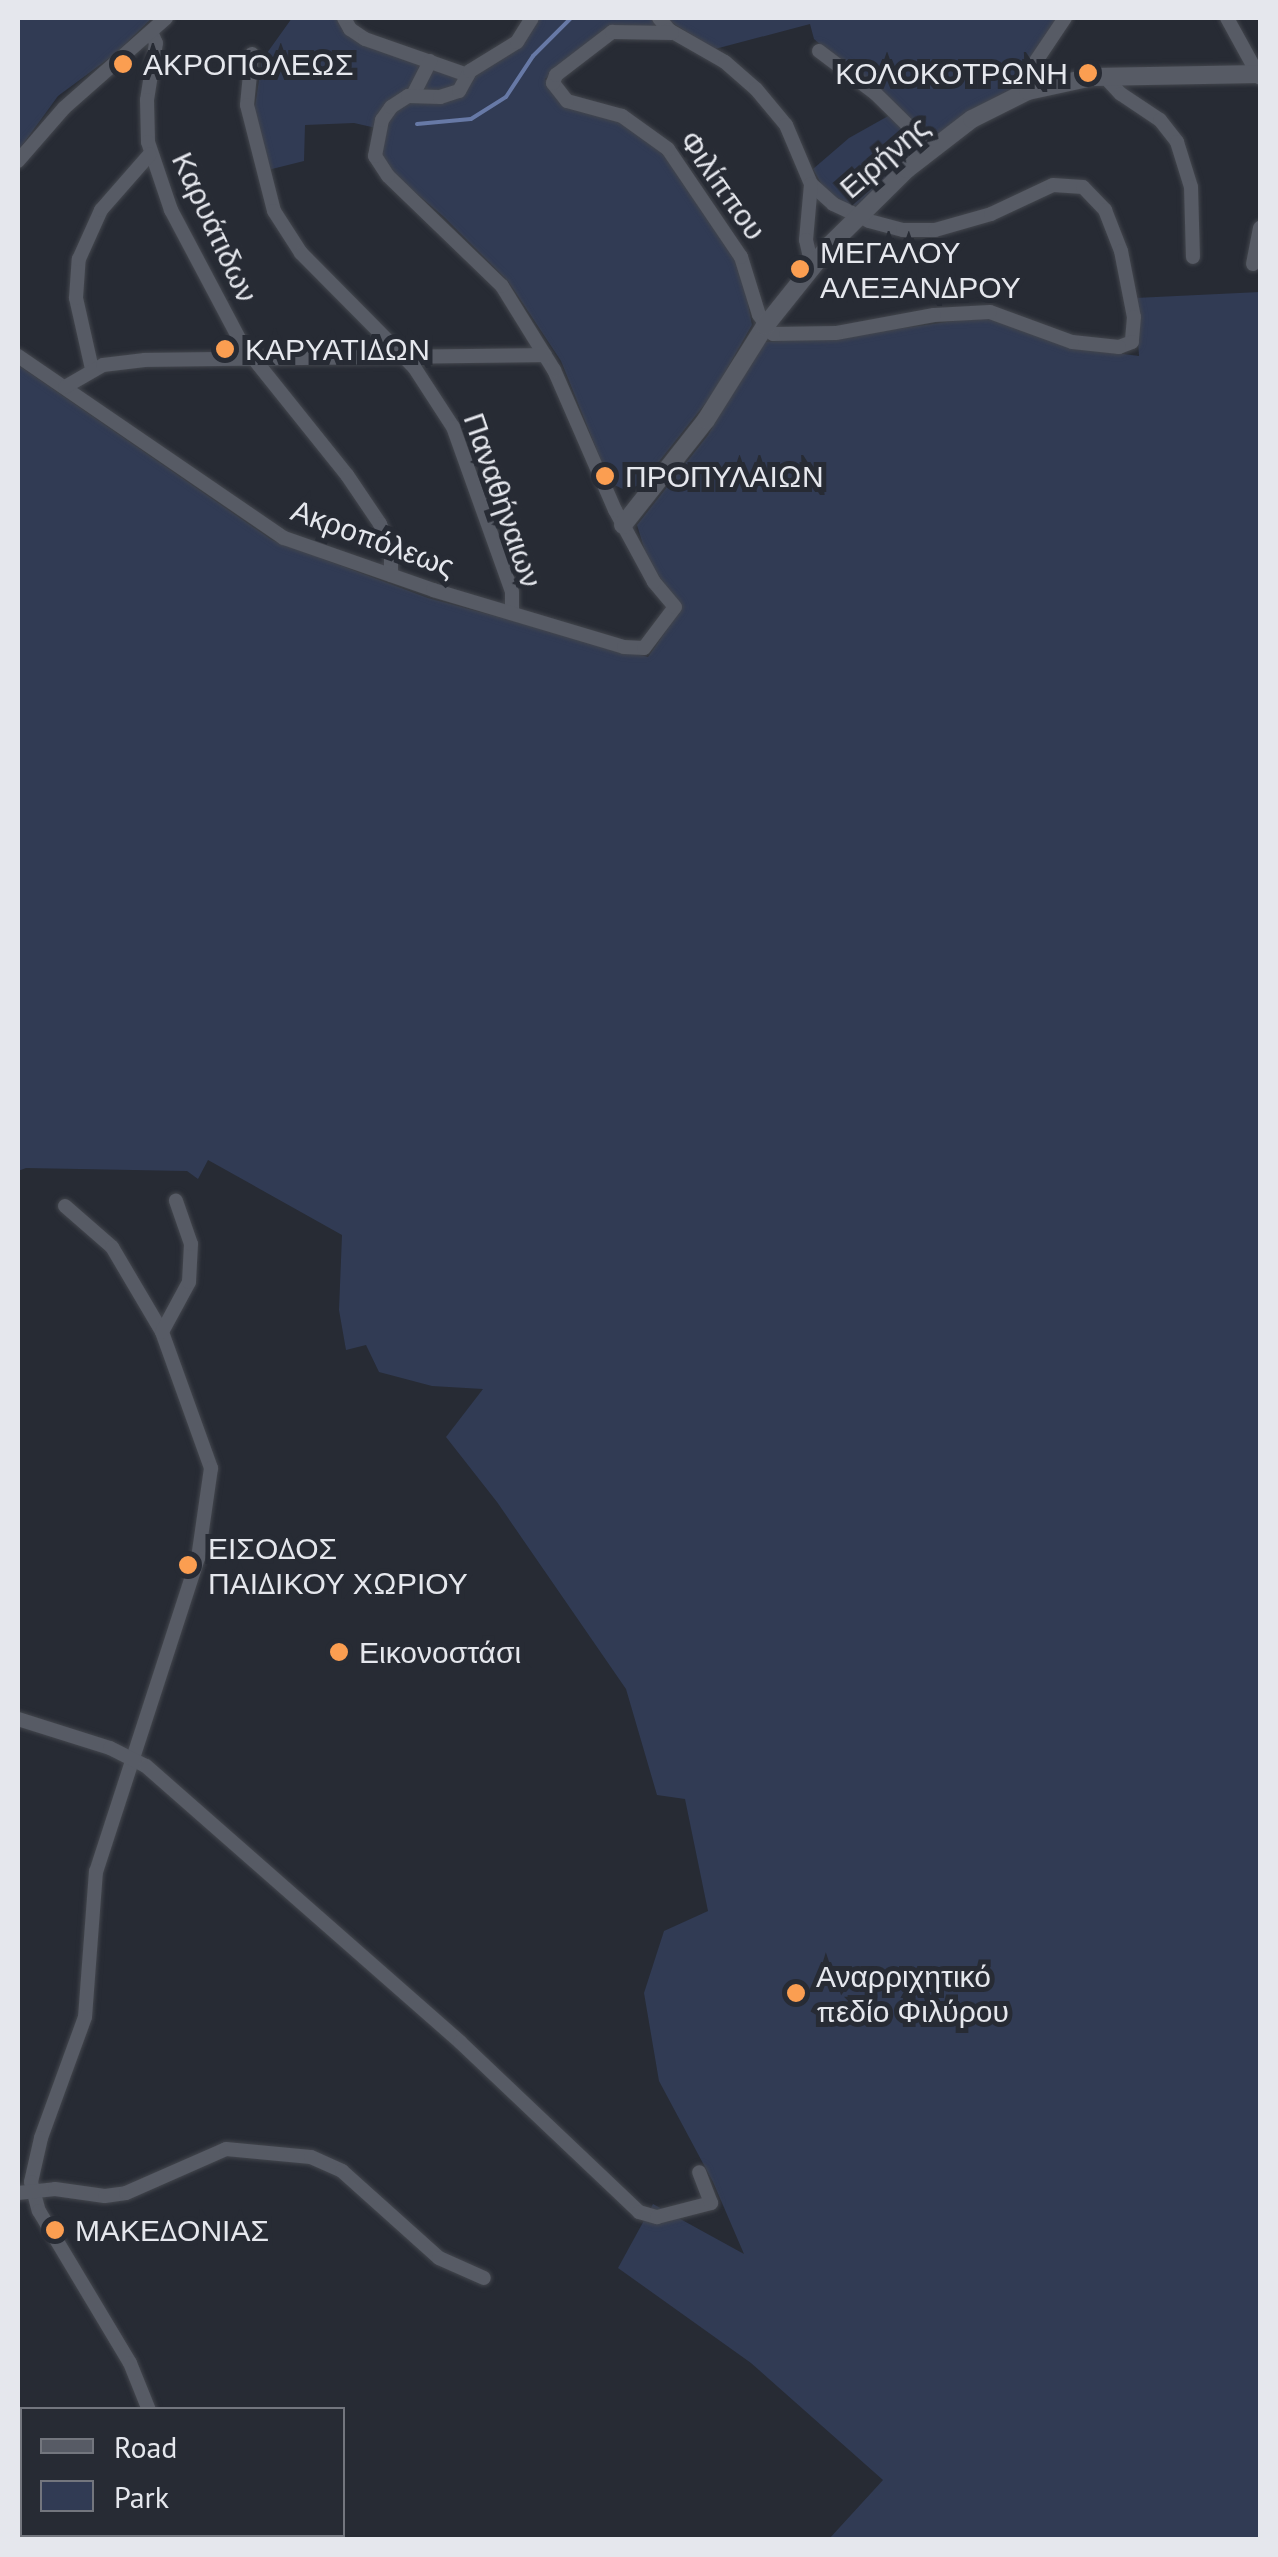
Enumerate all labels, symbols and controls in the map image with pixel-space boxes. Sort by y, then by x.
place label: ΑΚΡΟΠΟΛΕΩΣ [143,46,353,82]
marker: ΑΚΡΟΠΟΛΕΩΣ [112,53,134,75]
place label: ΚΟΛΟΚΟΤΡΩΝΗ [835,55,1068,91]
marker: ΚΟΛΟΚΟΤΡΩΝΗ [1077,62,1099,84]
street label: Ειρήνης [832,108,936,206]
street label: Φιλίππου [672,123,774,247]
street label: Καρυάτιδων [165,146,265,308]
place label: ΜΕΓΑΛΟΥ ΑΛΕΞΑΝΔΡΟΥ [820,234,1021,304]
marker: ΜΕΓΑΛΟΥ ΑΛΕΞΑΝΔΡΟΥ [789,258,811,280]
place label: ΚΑΡΥΑΤΙΔΩΝ [245,331,430,367]
marker: ΚΑΡΥΑΤΙΔΩΝ [214,338,236,360]
street label: Παναθήναιων [456,408,550,592]
place label: ΠΡΟΠΥΛΑΙΩΝ [625,458,824,494]
marker: ΠΡΟΠΥΛΑΙΩΝ [594,465,616,487]
street label: Ακροπόλεως [286,492,460,584]
place label: ΕΙΣΟΔΟΣ ΠΑΙΔΙΚΟΥ ΧΩΡΙΟΥ [208,1530,468,1600]
marker: ΕΙΣΟΔΟΣ ΠΑΙΔΙΚΟΥ ΧΩΡΙΟΥ [177,1554,199,1576]
place label: Εικονοστάσι [359,1634,521,1670]
marker: Εικονοστάσι [328,1641,350,1663]
place label: Αναρριχητικό πεδίο Φιλύρου [816,1958,1009,2028]
marker: Αναρριχητικό πεδίο Φιλύρου [785,1982,807,2004]
place label: ΜΑΚΕΔΟΝΙΑΣ [75,2212,269,2248]
marker: ΜΑΚΕΔΟΝΙΑΣ [44,2219,66,2241]
legend [20,2407,345,2537]
text: Road [114,2427,178,2466]
text: Park [114,2477,169,2516]

